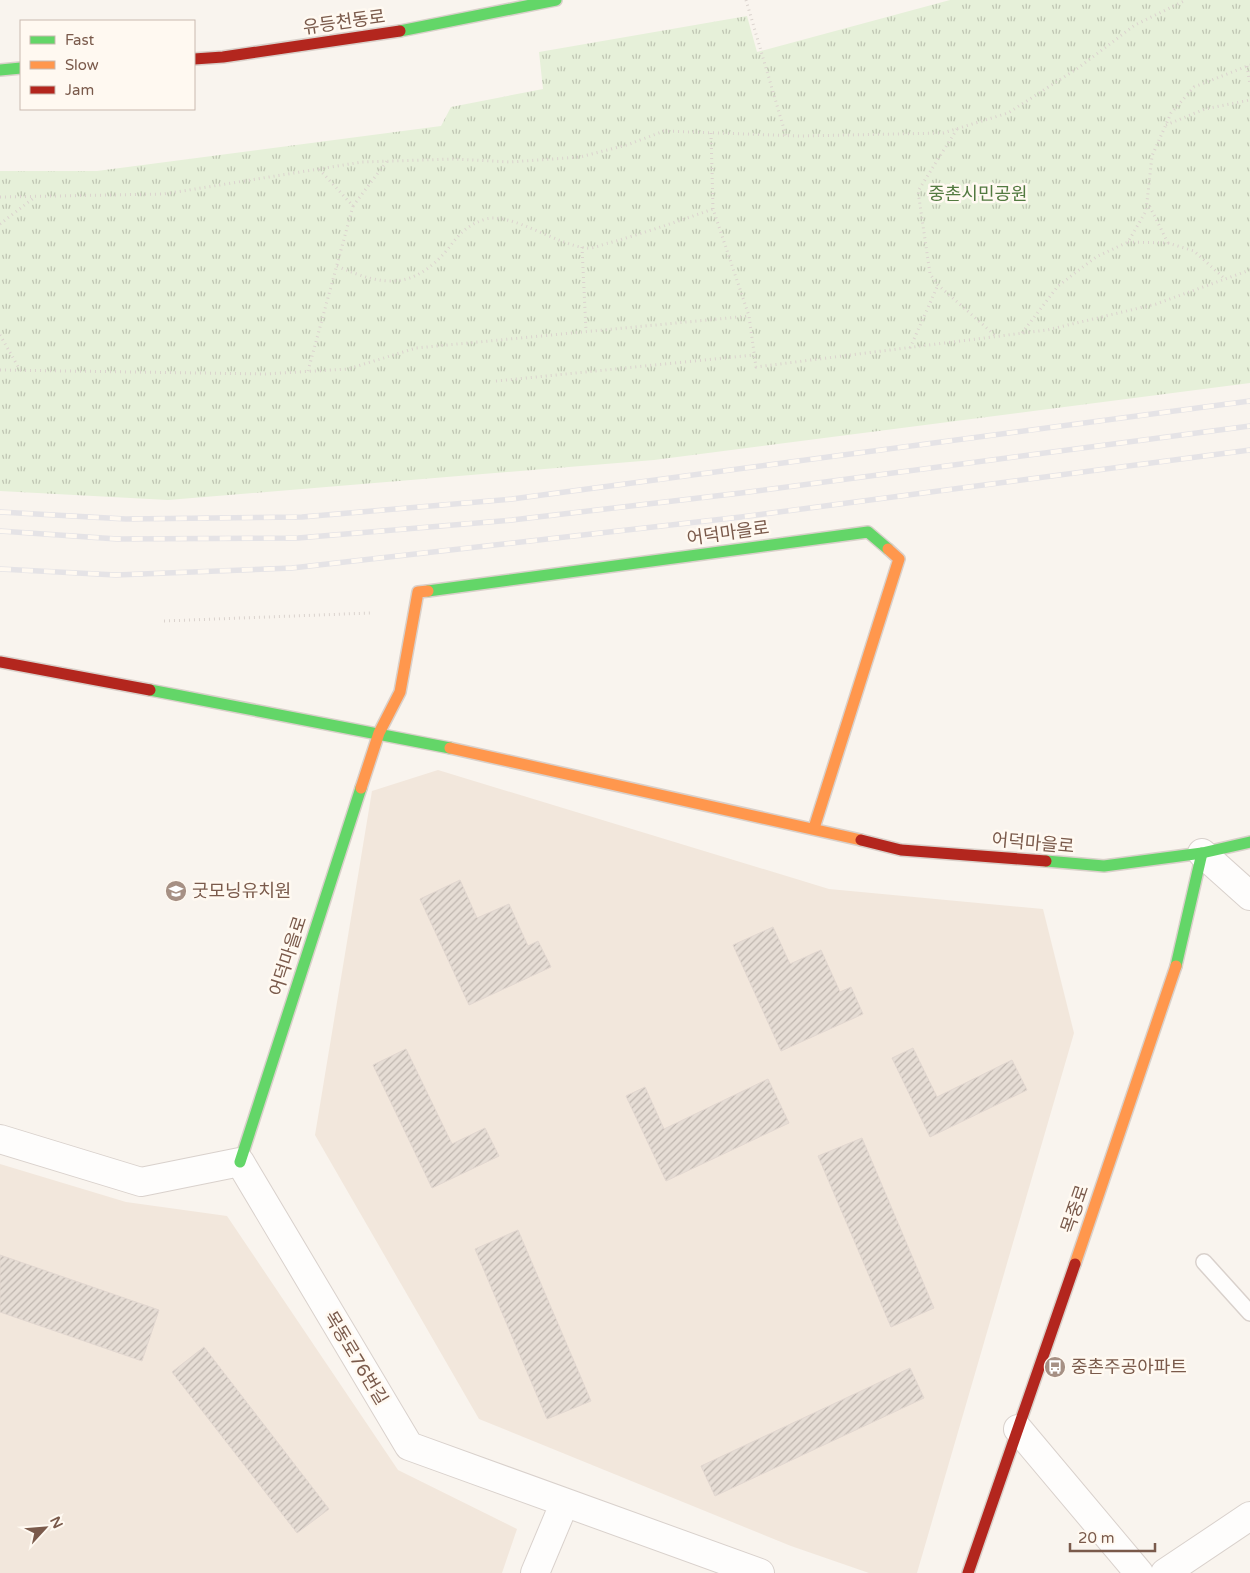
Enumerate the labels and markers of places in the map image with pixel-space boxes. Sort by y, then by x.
school or university icon: 굿모닝유치원 [164,879,188,903]
place label: 굿모닝유치원 [192,880,291,902]
bus stop icon: 중촌주공아파트 [1043,1355,1067,1379]
place label: 중촌주공아파트 [1071,1356,1187,1378]

